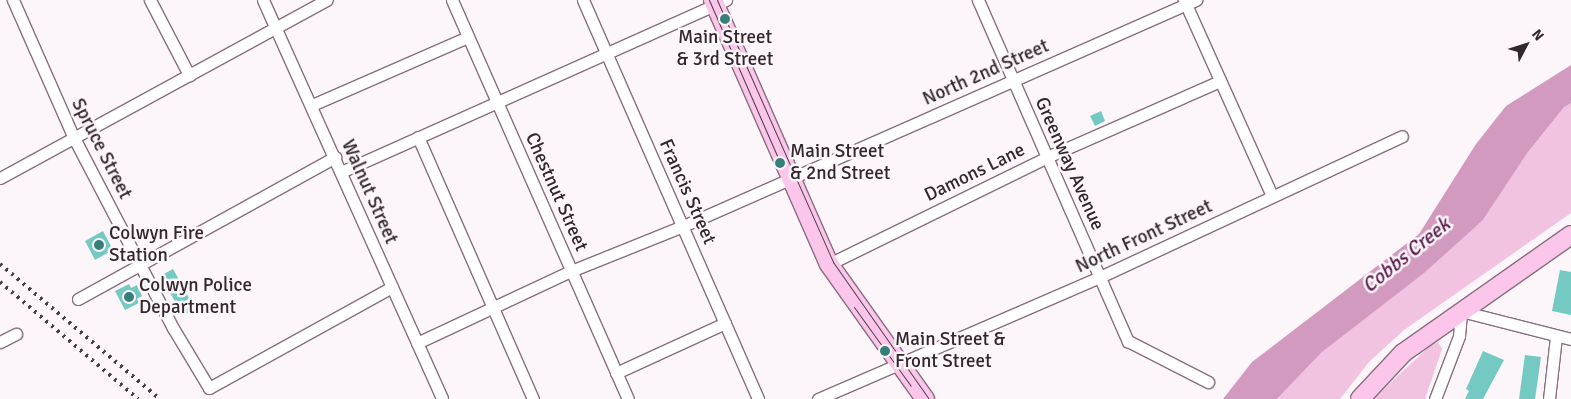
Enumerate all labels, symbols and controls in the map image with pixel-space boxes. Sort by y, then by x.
marker: Main Street & 3rd Street [719,13,731,25]
north arrow [1501,20,1551,70]
text: N [1528,26,1548,44]
place label: Main Street & 3rd Street [677,27,773,71]
street label: North 2nd Street [919,35,1053,111]
street label: Greenway Avenue [1029,94,1109,234]
street label: Spruce Street [66,95,136,203]
street label: Chestnut Street [520,129,592,255]
street label: Walnut Street [336,136,402,248]
street label: Francis Street [654,136,720,248]
street label: Damons Lane [921,139,1029,207]
place label: Main Street & 2nd Street [790,141,890,185]
marker: Main Street & 2nd Street [774,157,786,169]
street label: North Front Street [1072,195,1216,279]
water label: Cobbs Creek [1357,212,1455,298]
place label: Colwyn Fire Station [109,223,204,267]
marker: Colwyn Fire Station [93,239,105,251]
place label: Colwyn Police Department [139,275,252,319]
marker: Colwyn Police Department [123,291,135,303]
place label: Main Street & Front Street [895,329,1005,373]
marker: Main Street & Front Street [879,345,891,357]

